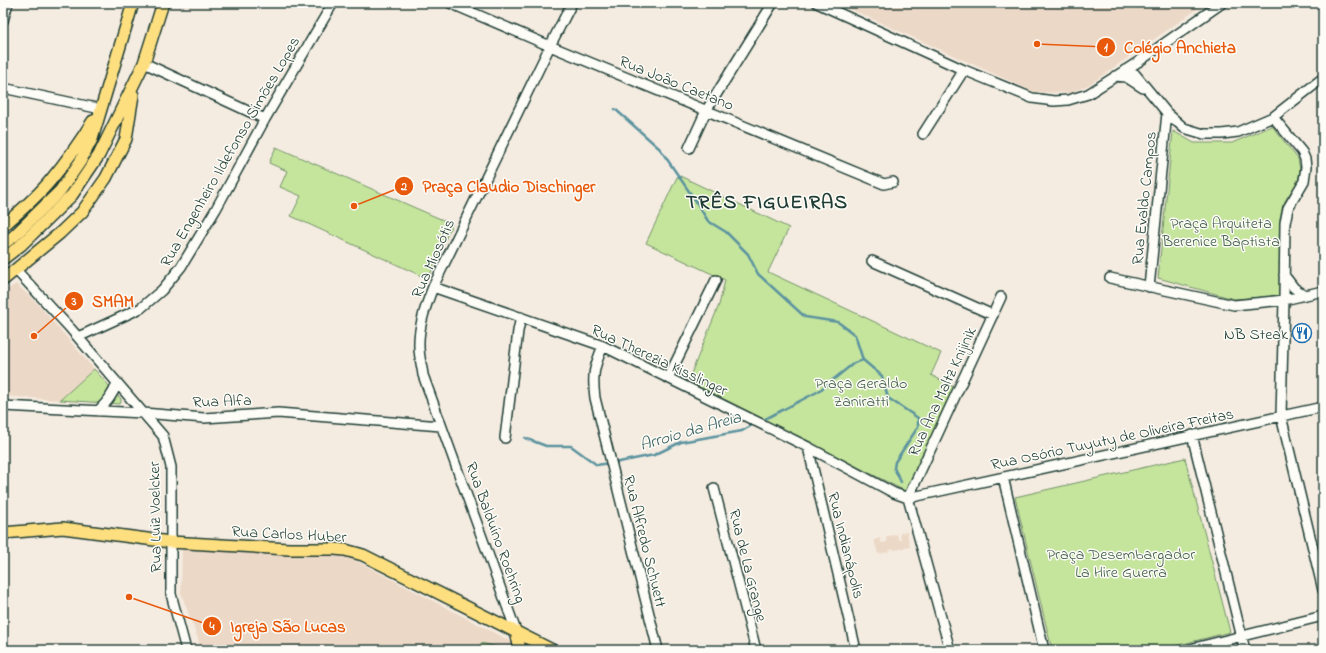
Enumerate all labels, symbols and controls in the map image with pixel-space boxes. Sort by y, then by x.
street label: Rua Engenheiro Ildefonso Simões Lopes [155,32,307,272]
callout: Colégio Anchieta [1096,33,1244,62]
text: Colégio Anchieta [1124,36,1236,63]
text: 1 [1104,39,1108,57]
street label: Rua João Caetano [615,50,737,118]
street label: Rua Evaldo Campos [1126,130,1164,266]
callout: Praça Claudio Dischinger [394,171,603,200]
text: Praça Claudio Dischinger [423,175,596,202]
text: 2 [400,178,407,196]
district label: TRÊS FIGUEIRAS [686,189,848,218]
park label: Praça Arquiteta Berenice Baptista [1161,212,1280,254]
street label: Rua Miosótis [406,215,462,302]
callout: SMAM [64,287,142,316]
text: SMAM [92,290,134,315]
text: 3 [71,293,77,311]
street label: Rua Therezia Kisslinger [587,319,732,403]
street label: Rua Ana Maltz Knijinik [902,322,984,461]
restaurant icon: NB Steak [1291,322,1313,344]
place label: NB Steak [1224,323,1289,347]
park label: Praça Geraldo Zaniratti [815,372,907,414]
street label: Rua Alfa [192,389,252,415]
street label: Rua Osório Tuyuty de Oliveira Freitas [989,402,1236,477]
water label: Arroio da Areia [637,405,745,458]
street label: Rua Balduíno Roehring [458,459,532,607]
street label: Rua Luiz Voelcker [143,461,169,573]
street label: Rua Alfredo Schuett [616,473,672,611]
street label: Rua Indianápolis [820,490,870,601]
street label: Rua de La Grange [721,507,773,625]
street label: Rua Carlos Huber [231,520,347,550]
park label: Praça Desembargador La Hire Guerra [1047,543,1195,585]
callout: Igreja São Lucas [202,611,353,640]
text: Igreja São Lucas [230,615,346,642]
text: 4 [209,618,215,636]

